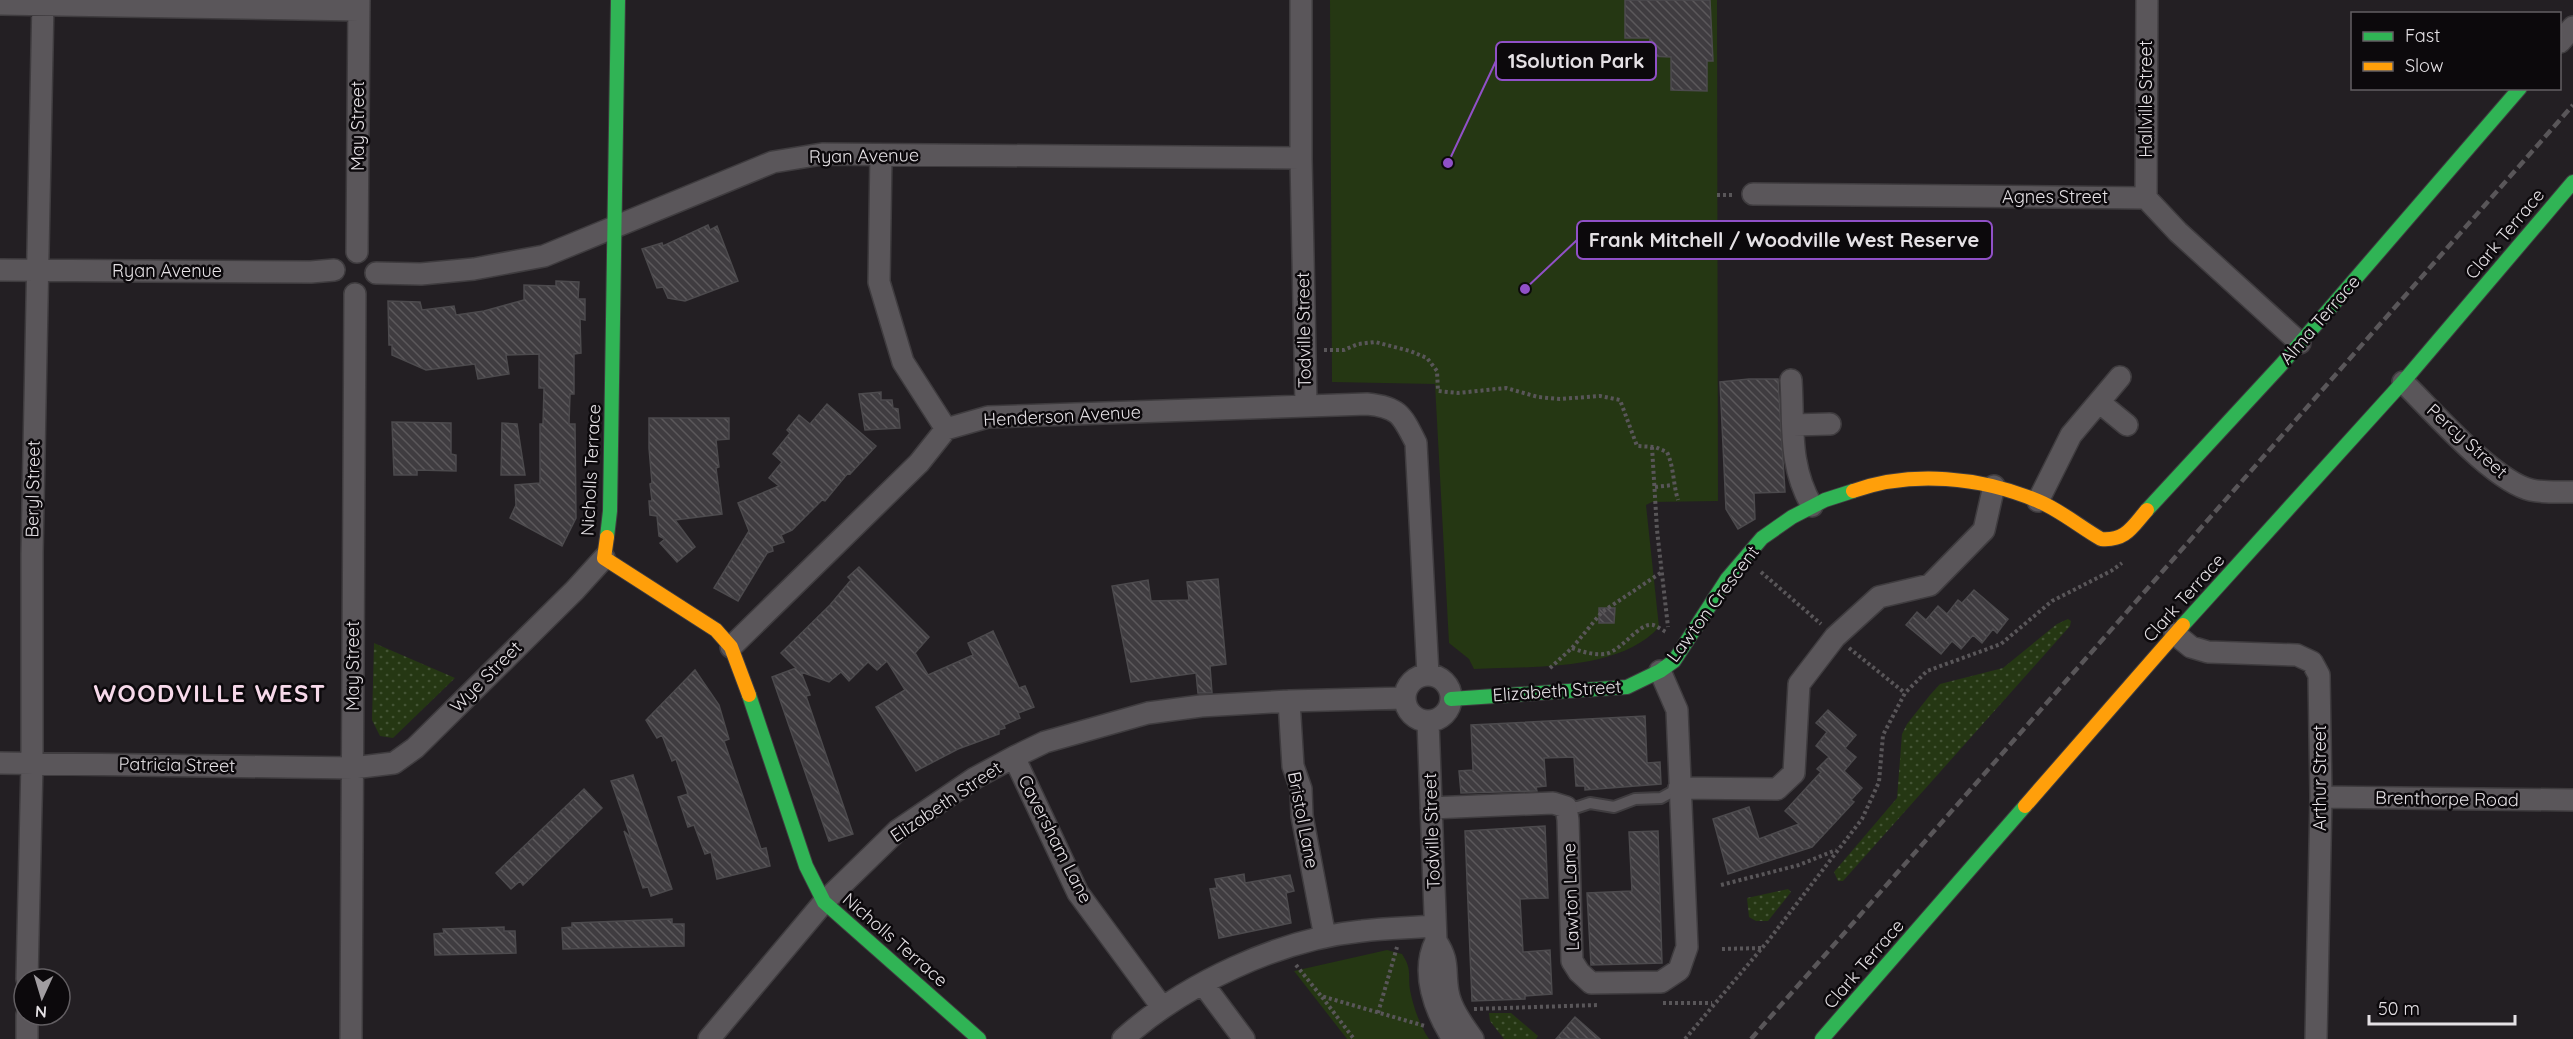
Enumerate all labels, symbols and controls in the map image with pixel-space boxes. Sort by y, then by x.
legend [2351,12,2561,90]
text: Fast [2405,24,2440,47]
street label: Hallville Street [2134,40,2157,158]
callout: 1Solution Park [1496,42,1656,80]
text: 1Solution Park [1508,48,1644,73]
text: Slow [2405,54,2443,77]
street label: May Street [346,81,369,171]
street label: Ryan Avenue [809,143,919,168]
street label: Clark Terrace [2460,184,2549,284]
street label: Agnes Street [2002,185,2108,208]
callout: Frank Mitchell / Woodville West Reserve [1577,221,1992,259]
text: Frank Mitchell / Woodville West Reserve [1589,227,1979,252]
street label: Ryan Avenue [112,259,222,282]
street label: Alma Terrace [2275,270,2365,369]
street label: Todville Street [1291,272,1316,388]
street label: Percy Street [2422,398,2513,483]
street label: Henderson Avenue [983,400,1141,431]
street label: Nicholls Terrace [576,403,605,536]
street label: Beryl Street [20,440,45,538]
street label: Lawton Crescent [1661,541,1764,666]
street label: Clark Terrace [2138,549,2229,647]
street label: May Street [341,621,364,711]
street label: Wye Street [445,636,526,717]
street label: Elizabeth Street [1492,675,1622,706]
district label: WOODVILLE WEST [94,678,326,708]
street label: Arthur Street [2308,725,2331,831]
street label: Patricia Street [119,752,236,777]
street label: Elizabeth Street [886,756,1006,847]
street label: Bristol Lane [1283,770,1324,870]
street label: Caversham Lane [1013,771,1098,907]
street label: Todville Street [1418,773,1445,890]
street label: Brenthorpe Road [2375,786,2519,811]
street label: Lawton Lane [1557,843,1584,951]
street label: Nicholls Terrace [838,888,953,992]
street label: Clark Terrace [1818,914,1909,1013]
north arrow [12,967,72,1027]
scale bar [2369,988,2514,1026]
text: 50 m [2378,997,2420,1020]
text: N [34,1002,48,1022]

